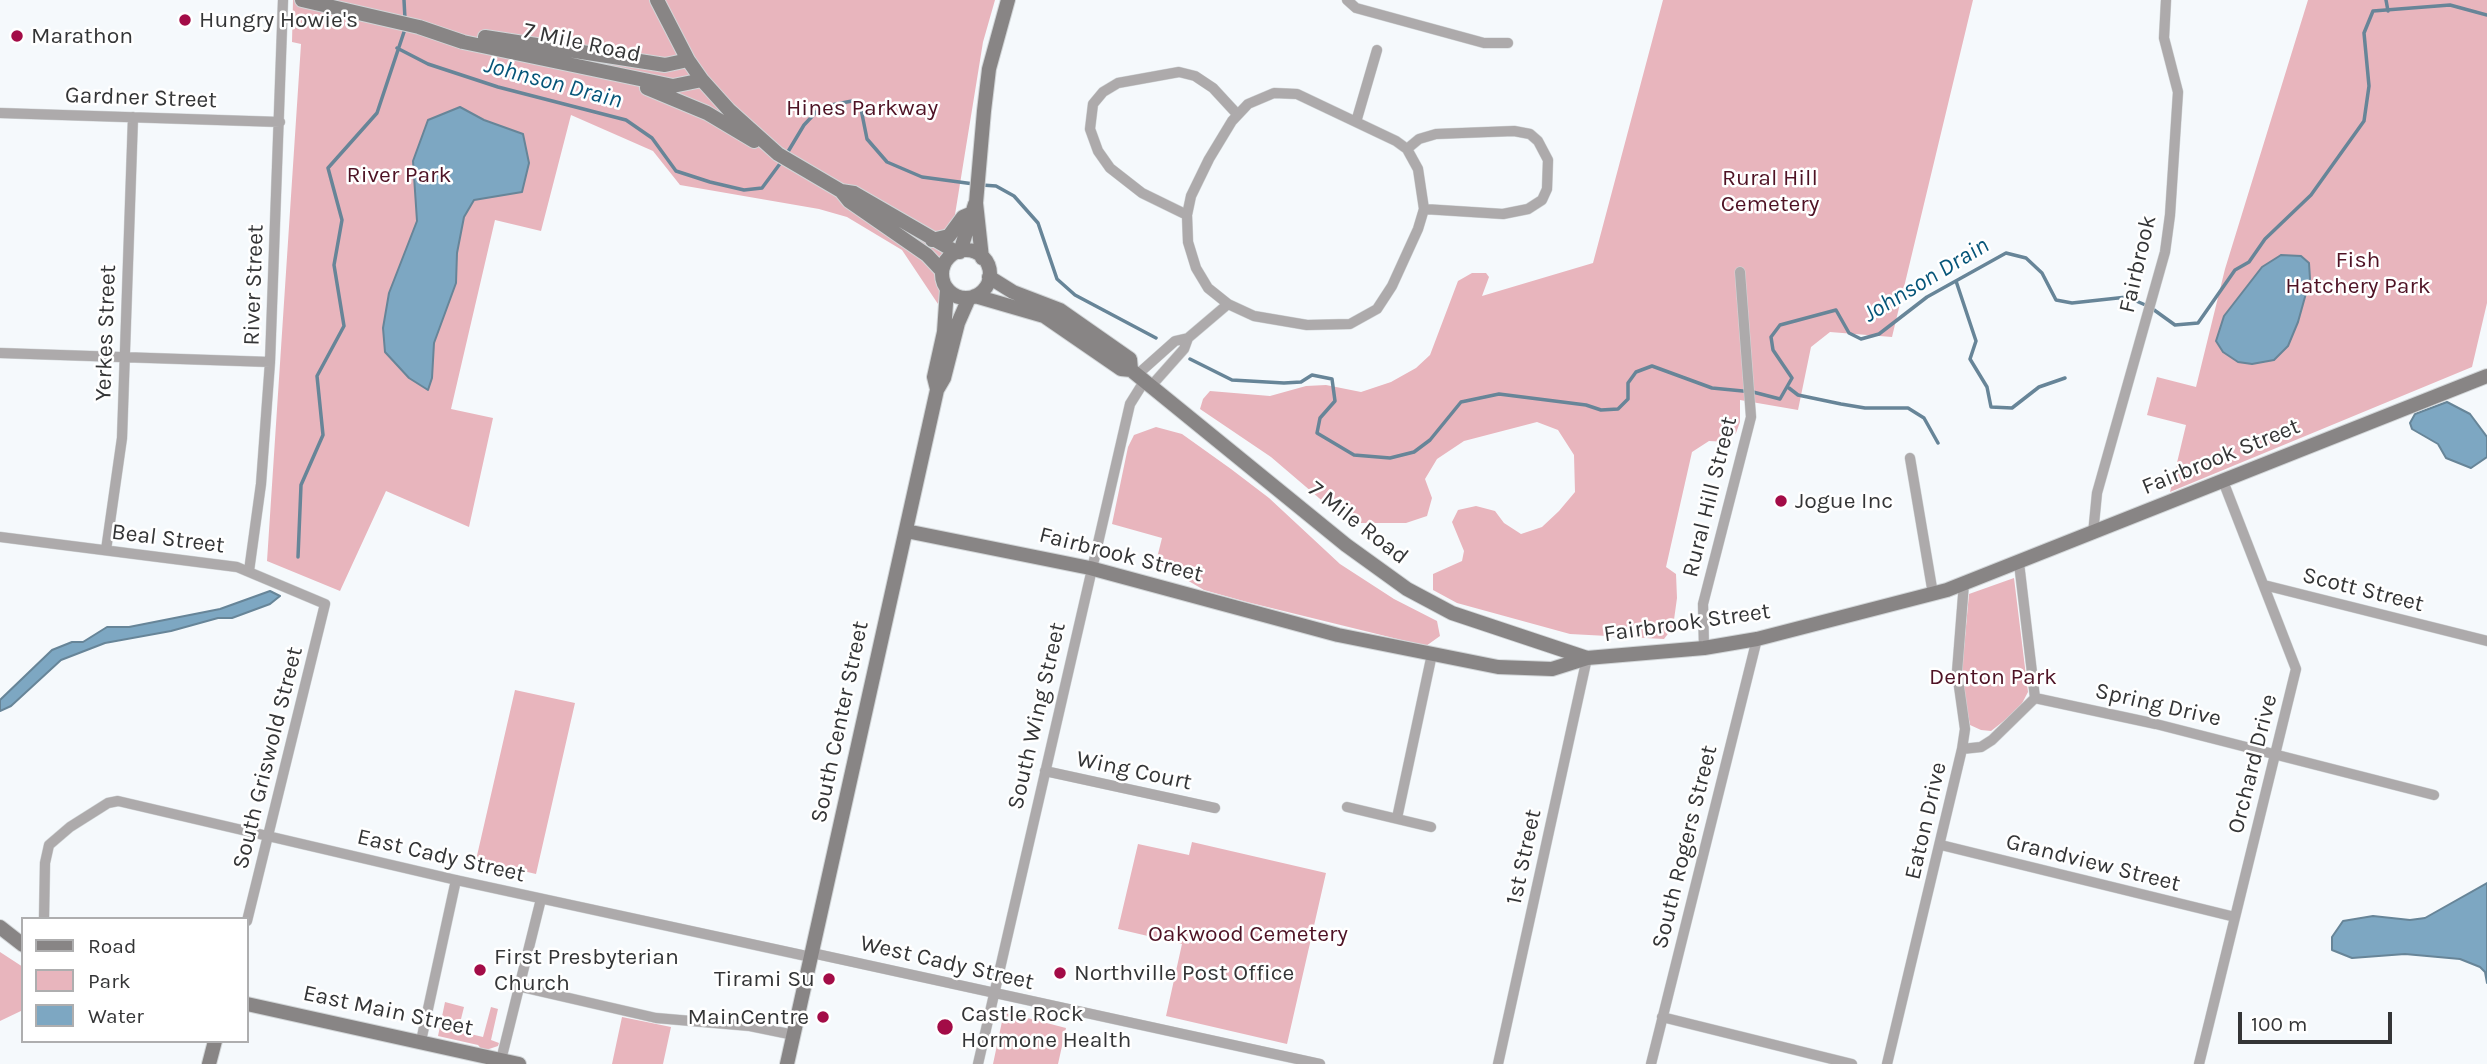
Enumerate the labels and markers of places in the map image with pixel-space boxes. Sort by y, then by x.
place label: Hungry Howie's [199,6,358,34]
marker: Hungry Howie's [177,12,193,28]
place label: Marathon [31,22,133,50]
marker: Marathon [9,28,25,44]
place label: Jogue Inc [1795,487,1893,515]
marker: Jogue Inc [1773,493,1789,509]
place label: First Presbyterian Church [494,943,679,997]
place label: Northville Post Office [1074,959,1294,987]
marker: First Presbyterian Church [472,962,488,978]
place label: Tirami Su [714,965,815,993]
marker: Northville Post Office [1052,965,1068,981]
marker: Tirami Su [821,971,837,987]
place label: Castle Rock Hormone Health [961,1000,1131,1054]
place label: MainCentre [688,1003,809,1031]
marker: MainCentre [815,1009,831,1025]
marker: Castle Rock Hormone Health [935,1017,955,1037]

